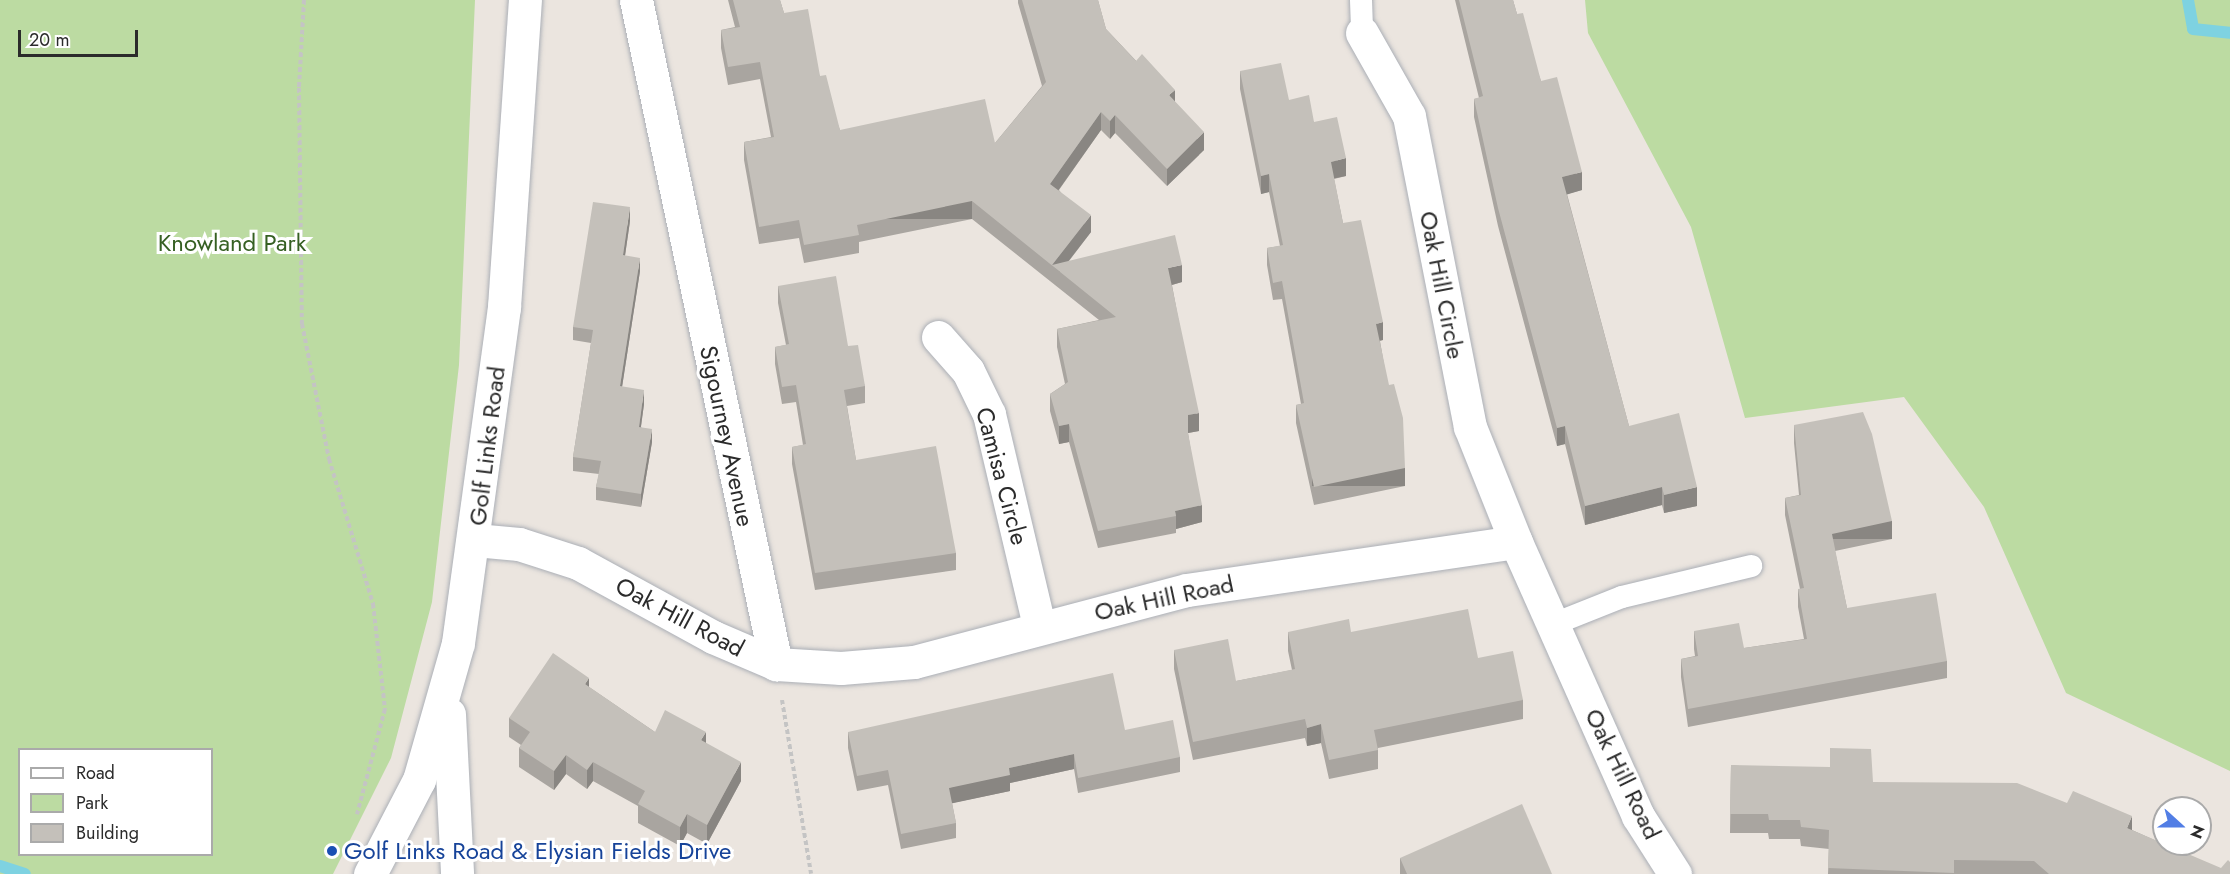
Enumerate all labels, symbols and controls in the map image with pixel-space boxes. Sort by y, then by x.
scale bar [21,18,141,56]
text: 20 m [29,27,69,53]
street label: Oak Hill Circle [1414,209,1470,361]
park label: Knowland Park [158,229,306,257]
street label: Sigourney Avenue [694,343,760,529]
street label: Golf Links Road [463,365,511,527]
street label: Camisa Circle [970,404,1034,548]
street label: Oak Hill Road [1092,569,1236,627]
street label: Oak Hill Road [611,571,749,663]
street label: Oak Hill Road [1579,704,1667,844]
legend [18,748,213,856]
text: Road [76,760,115,786]
text: Park [76,790,108,816]
north arrow [2152,796,2212,856]
text: Building [76,820,139,846]
text: N [2184,822,2210,842]
place label: Golf Links Road & Elysian Fields Drive [344,837,731,865]
marker: Golf Links Road & Elysian Fields Drive [325,844,339,858]

